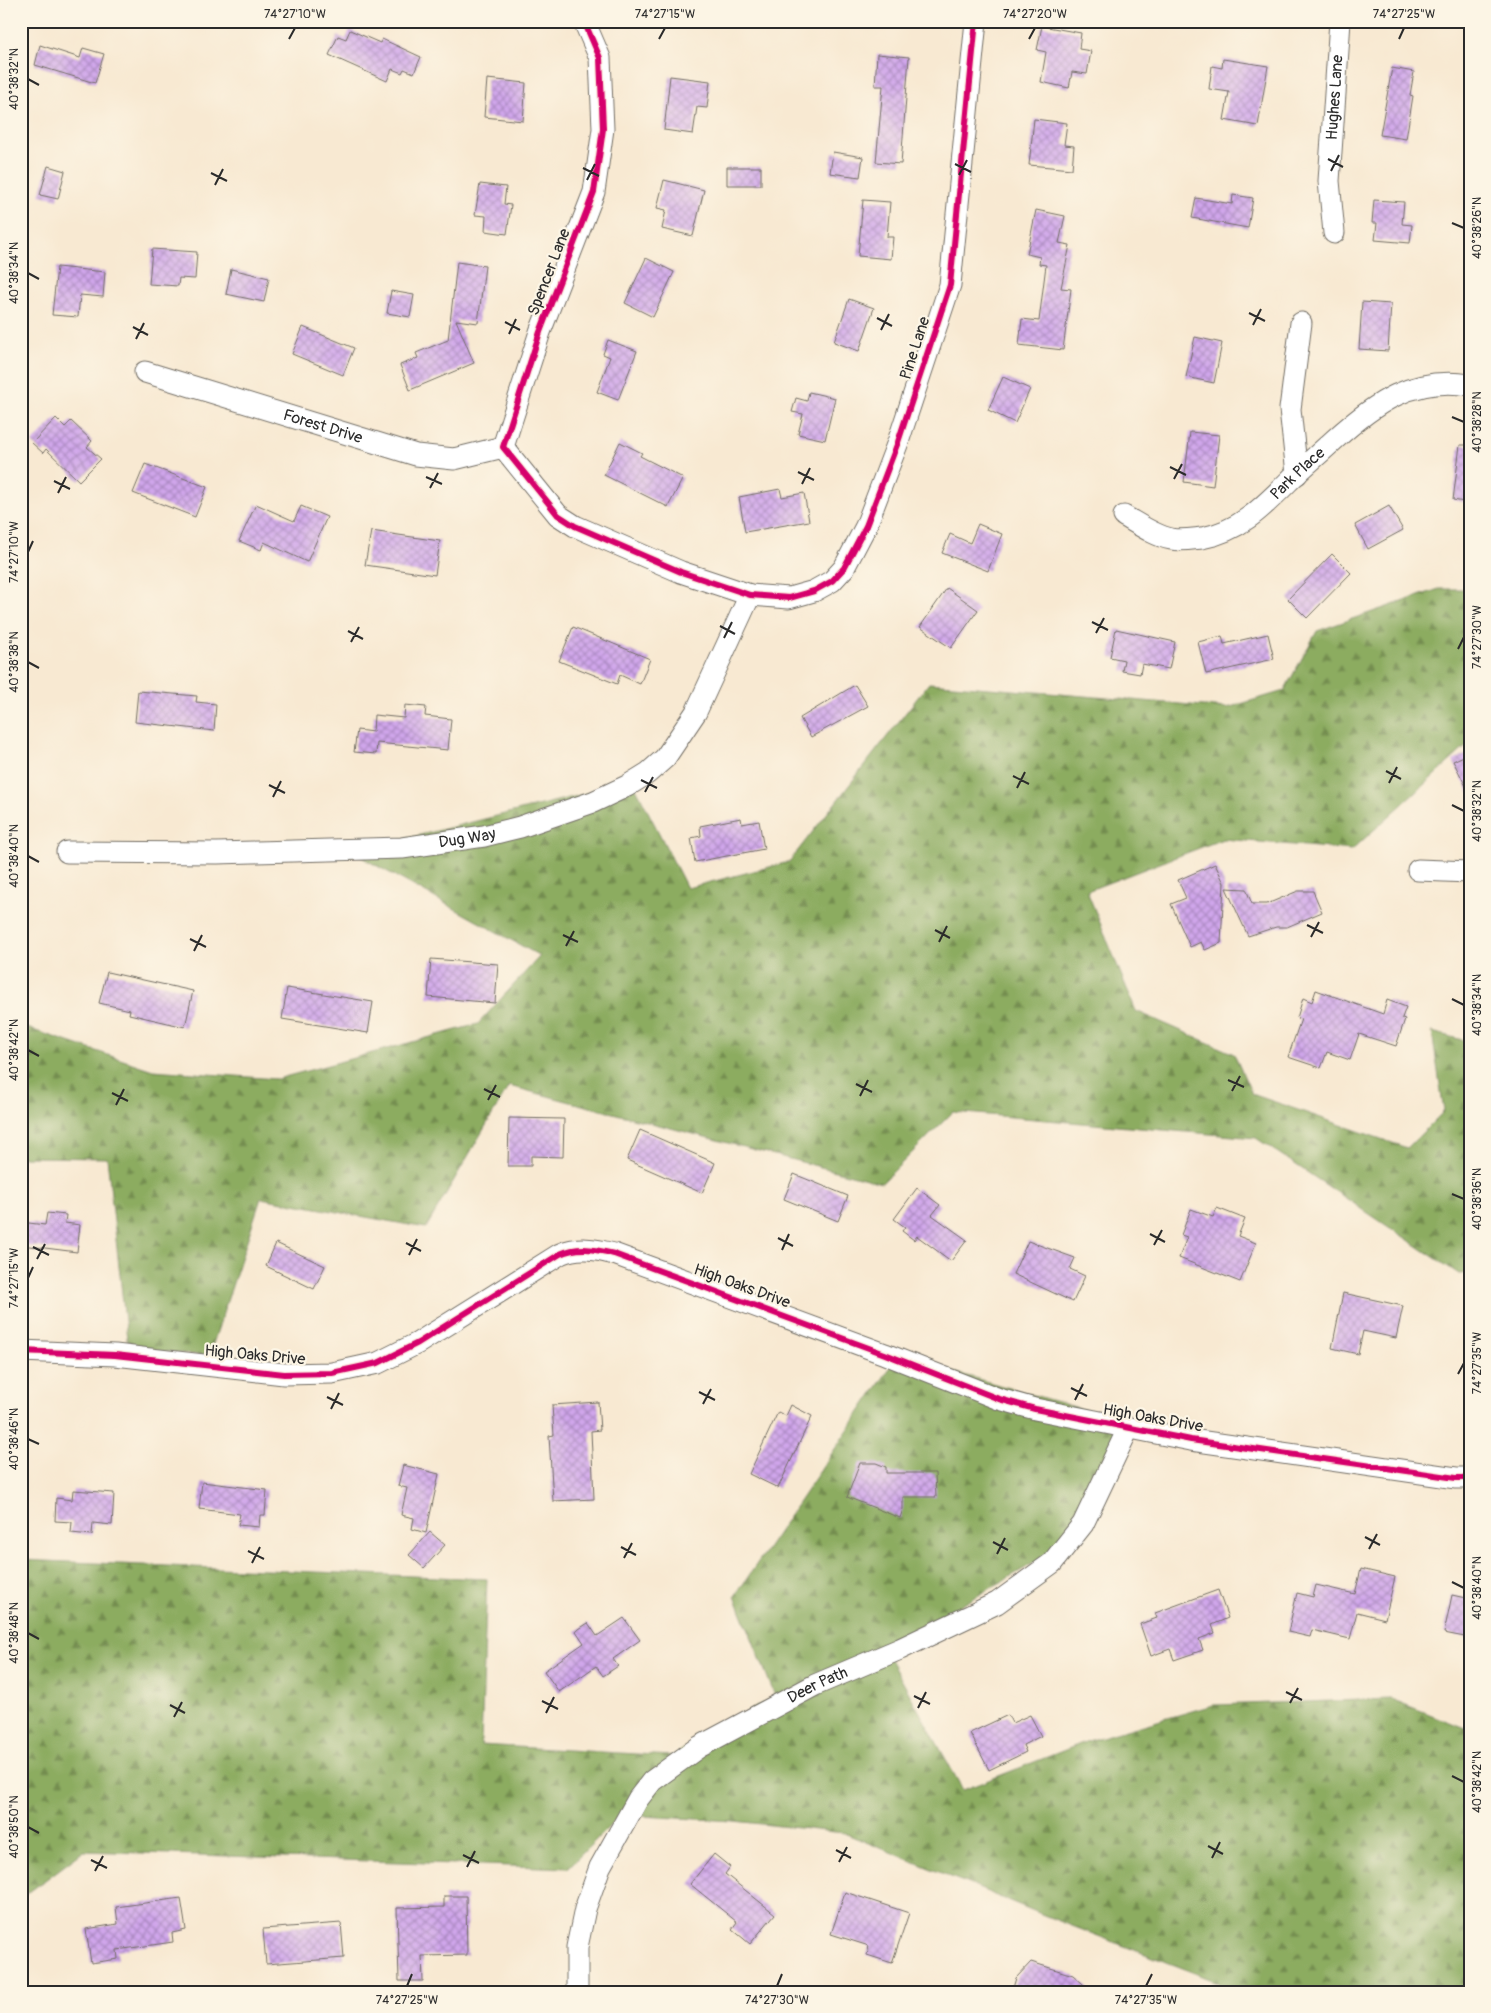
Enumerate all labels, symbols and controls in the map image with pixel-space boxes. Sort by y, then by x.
text: 74°27'10"W [264,7,326,22]
text: 74°27'15"W [635,7,695,22]
text: 74°27'20"W [1003,7,1067,22]
text: 74°27'25"W [1373,7,1435,22]
text: 40°38'32"N [7,48,22,110]
street label: Hughes Lane [1322,54,1348,141]
text: 40°38'26"N [1470,197,1485,259]
street label: Spencer Lane [523,226,575,318]
text: 40°38'34"N [7,242,22,304]
street label: Pine Lane [895,314,935,382]
text: 40°38'28"N [1470,391,1485,453]
street label: Forest Drive [281,405,365,448]
street label: Park Place [1266,443,1329,504]
text: 74°27'10"W [7,521,22,583]
text: 74°27'30"W [1470,605,1485,669]
text: 40°38'38"N [7,631,22,693]
text: 40°38'32"N [1470,780,1485,842]
street label: Dug Way [437,823,498,852]
text: 40°38'40"N [7,824,22,888]
text: 40°38'34"N [1470,974,1485,1036]
text: 40°38'42"N [7,1019,22,1081]
text: 40°38'36"N [1470,1168,1485,1230]
text: 74°27'15"W [7,1248,22,1308]
street label: High Oaks Drive [691,1259,793,1313]
text: 74°27'35"W [1470,1332,1485,1394]
street label: High Oaks Drive [204,1341,306,1369]
street label: High Oaks Drive [1101,1399,1205,1437]
text: 40°38'46"N [7,1408,22,1470]
text: 40°38'40"N [1470,1556,1485,1620]
text: 40°38'48"N [7,1602,22,1664]
street label: Deer Path [784,1662,851,1708]
text: 40°38'42"N [1470,1751,1485,1813]
text: 40°38'50"N [7,1795,22,1859]
text: 74°27'25"W [376,1993,438,2008]
text: 74°27'30"W [745,1993,809,2008]
text: 74°27'35"W [1115,1993,1177,2008]

